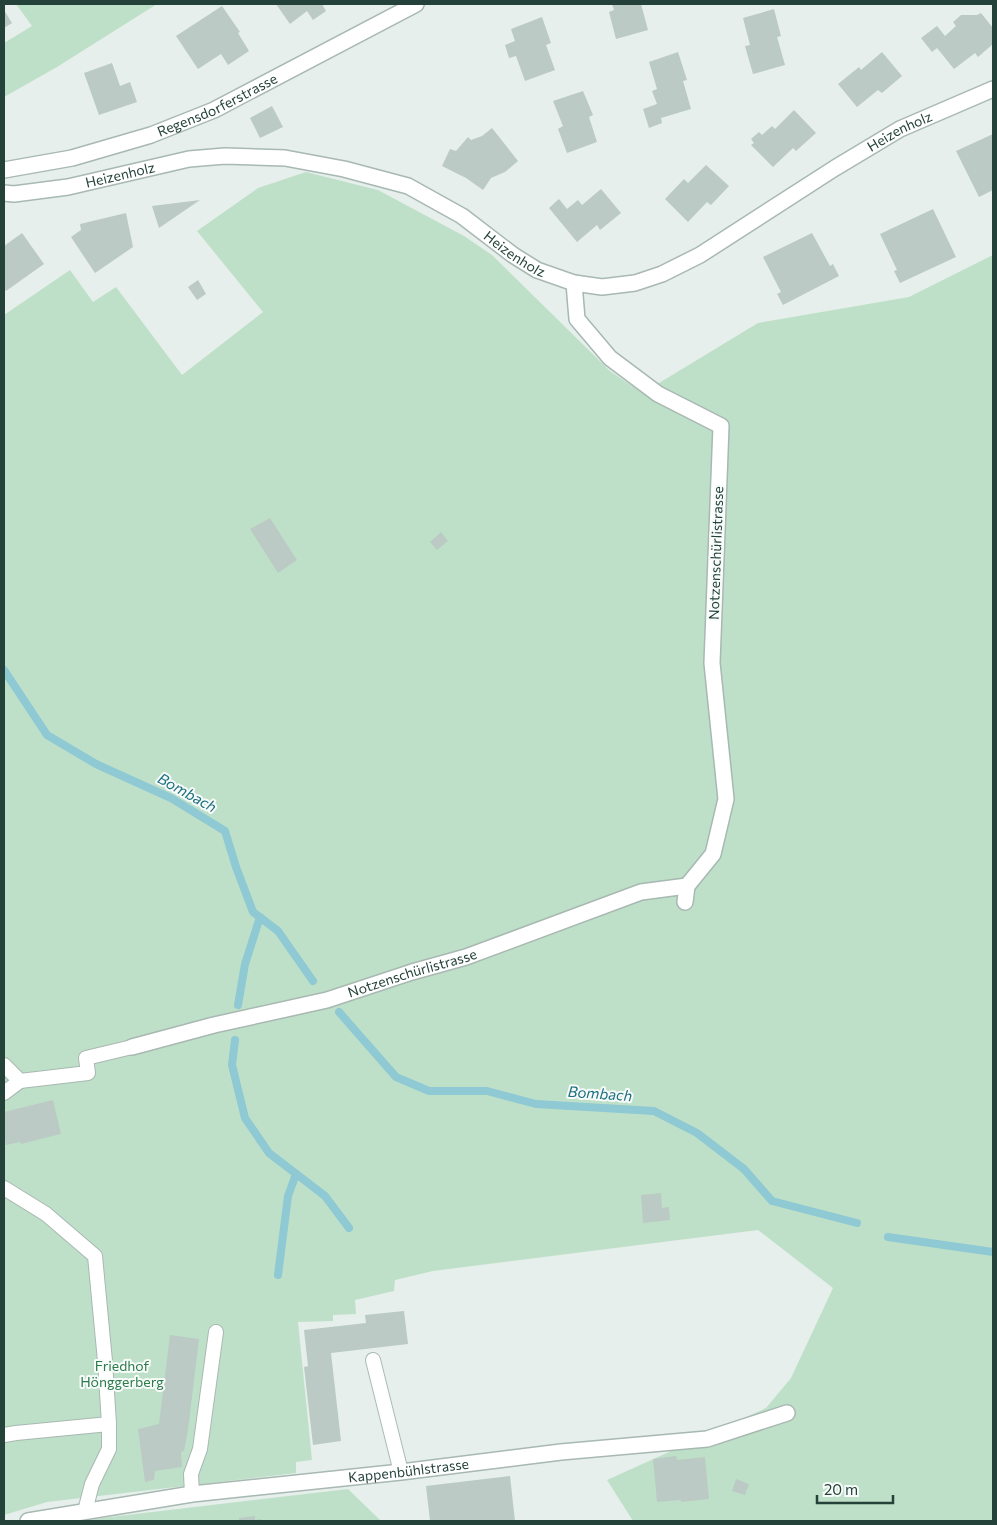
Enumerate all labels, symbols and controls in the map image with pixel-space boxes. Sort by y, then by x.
street label: Regensdorferstrasse [155,69,280,140]
street label: Heizenholz [864,107,934,155]
street label: Heizenholz [84,158,156,191]
street label: Heizenholz [481,227,548,280]
street label: Notzenschürlistrasse [705,486,726,620]
water label: Bombach [155,769,220,816]
street label: Notzenschürlistrasse [345,945,479,1001]
water label: Bombach [567,1082,633,1104]
park label: Friedhof Hönggerberg [80,1357,164,1390]
street label: Kappenbühlstrasse [347,1455,470,1486]
scale bar [817,1472,893,1504]
text: 20 m [824,1480,858,1498]

